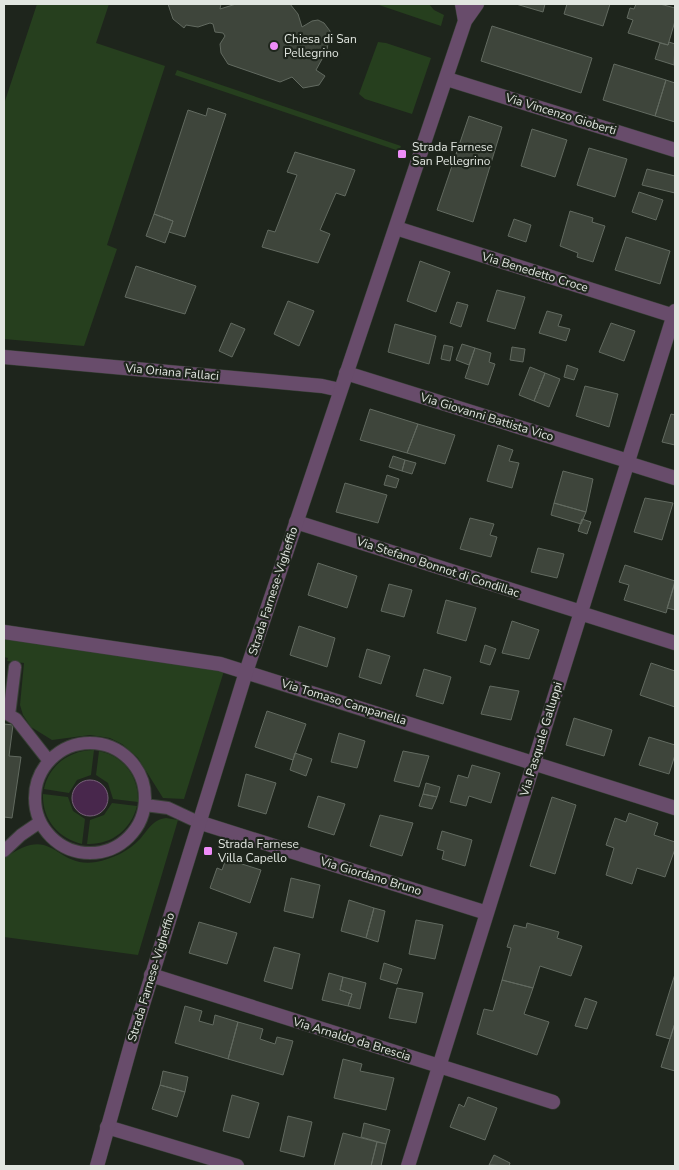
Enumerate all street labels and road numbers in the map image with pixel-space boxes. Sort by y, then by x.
street label: Via Vincenzo Gioberti [503,89,618,139]
street label: Via Benedetto Croce [479,248,590,296]
street label: Via Oriana Fallaci [124,360,219,384]
street label: Via Giovanni Battista Vico [417,389,556,445]
street label: Strada Farnese-Vigheffio [245,524,301,657]
street label: Via Stefano Bonnot di Condillac [354,533,522,601]
street label: Via Tomaso Campanella [278,675,409,729]
street label: Via Pasquale Galluppi [516,680,566,799]
street label: Via Giordano Bruno [317,853,424,899]
street label: Strada Farnese-Vigheffio [124,910,178,1043]
street label: Via Arnaldo da Brescia [290,1013,413,1065]

